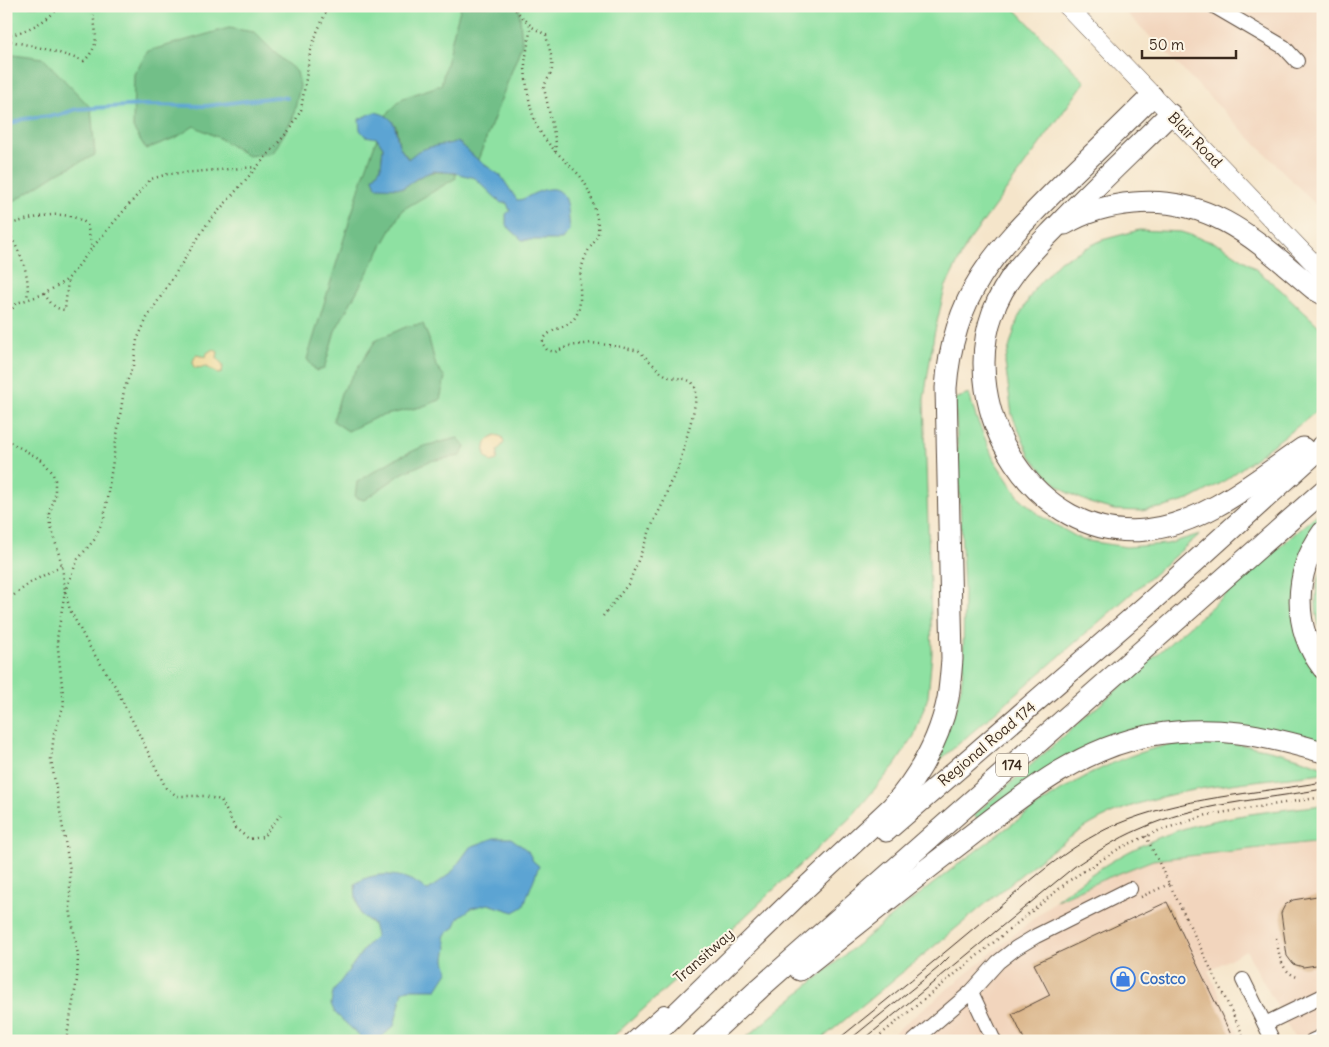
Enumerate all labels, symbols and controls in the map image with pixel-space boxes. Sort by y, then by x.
scale bar [1142,28,1235,60]
text: 50 m [1149,35,1184,54]
street label: Blair Road [1164,108,1227,172]
street label: Regional Road 174 [934,698,1040,790]
road number: 174 [996,754,1028,776]
street label: Transitway [669,924,738,987]
shop icon: Costco [1110,966,1136,992]
place label: Costco [1140,969,1187,988]

